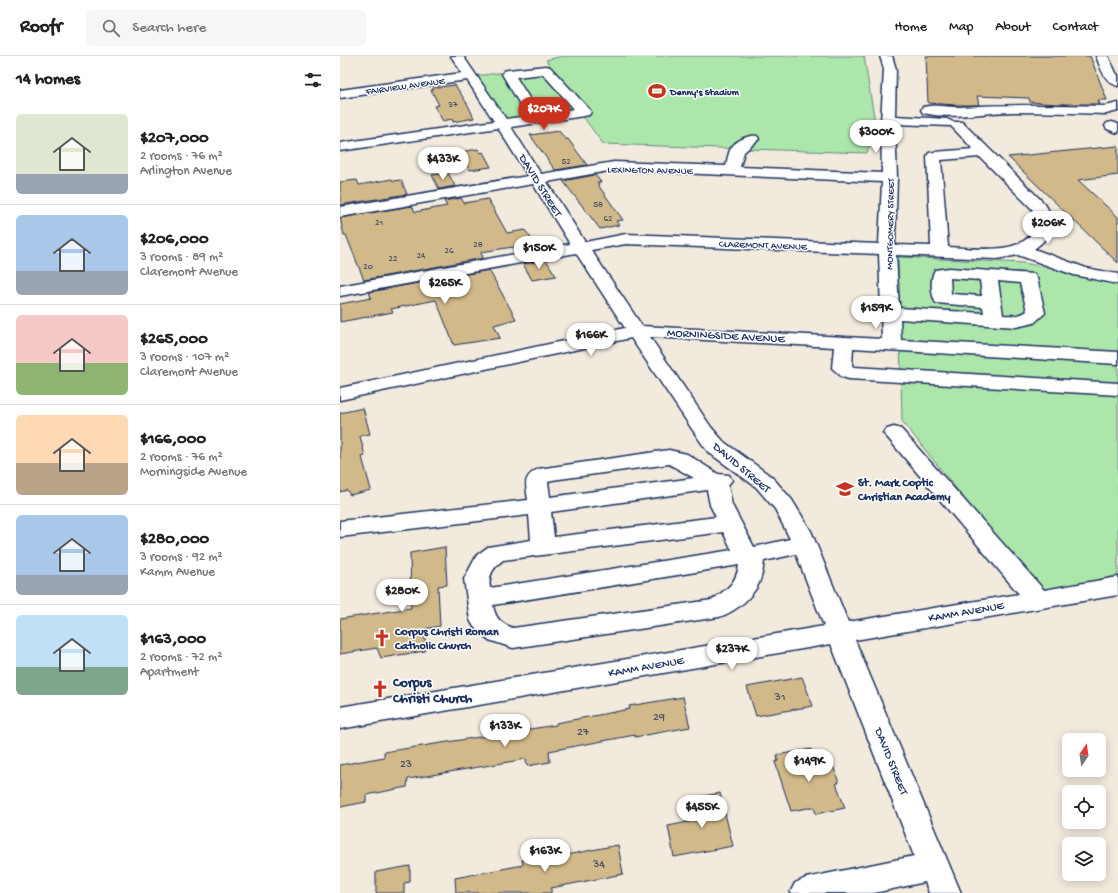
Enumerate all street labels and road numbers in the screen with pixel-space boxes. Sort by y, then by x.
street label: FAIRVIEW AVENUE [364,75,446,99]
street label: DAVID STREET [514,151,565,221]
street label: LEXINGTON AVENUE [607,164,694,178]
street label: MONTGOMERY STREET [884,177,898,270]
street label: CLAREMONT AVENUE [719,238,808,254]
street label: MORNINGSIDE AVENUE [667,327,786,347]
street label: DAVID STREET [708,440,774,498]
street label: KAMM AVENUE [927,599,1006,627]
street label: KAMM AVENUE [607,654,686,682]
street label: DAVID STREET [870,725,910,799]

